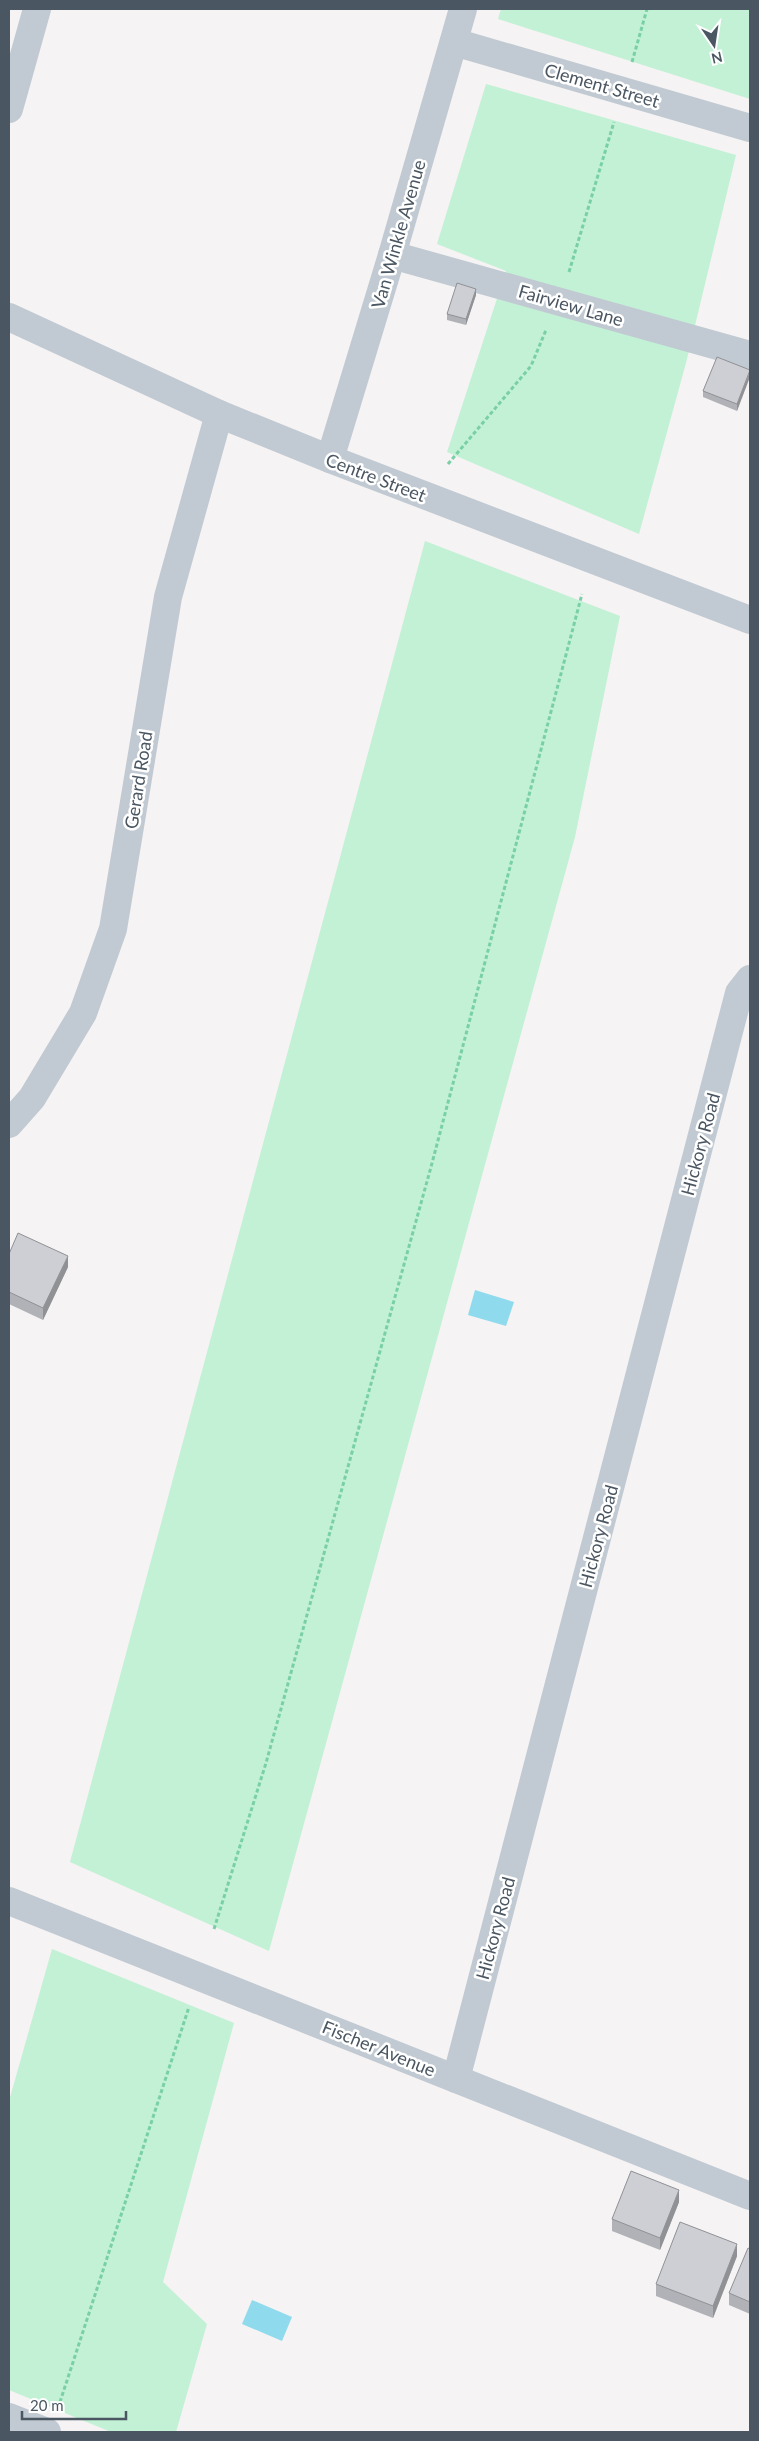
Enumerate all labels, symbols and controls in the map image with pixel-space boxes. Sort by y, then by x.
north arrow [689,20,739,70]
text: N [710,49,724,68]
street label: Clement Street [542,58,662,112]
street label: Van Winkle Avenue [366,157,430,311]
street label: Fairview Lane [516,280,626,330]
street label: Centre Street [323,448,430,506]
street label: Gerard Road [119,730,157,830]
street label: Hickory Road [676,1090,724,1198]
street label: Hickory Road [574,1482,622,1590]
street label: Hickory Road [471,1874,519,1982]
street label: Fischer Avenue [319,2015,439,2081]
scale bar [22,2388,126,2420]
text: 20 m [30,2396,64,2414]

